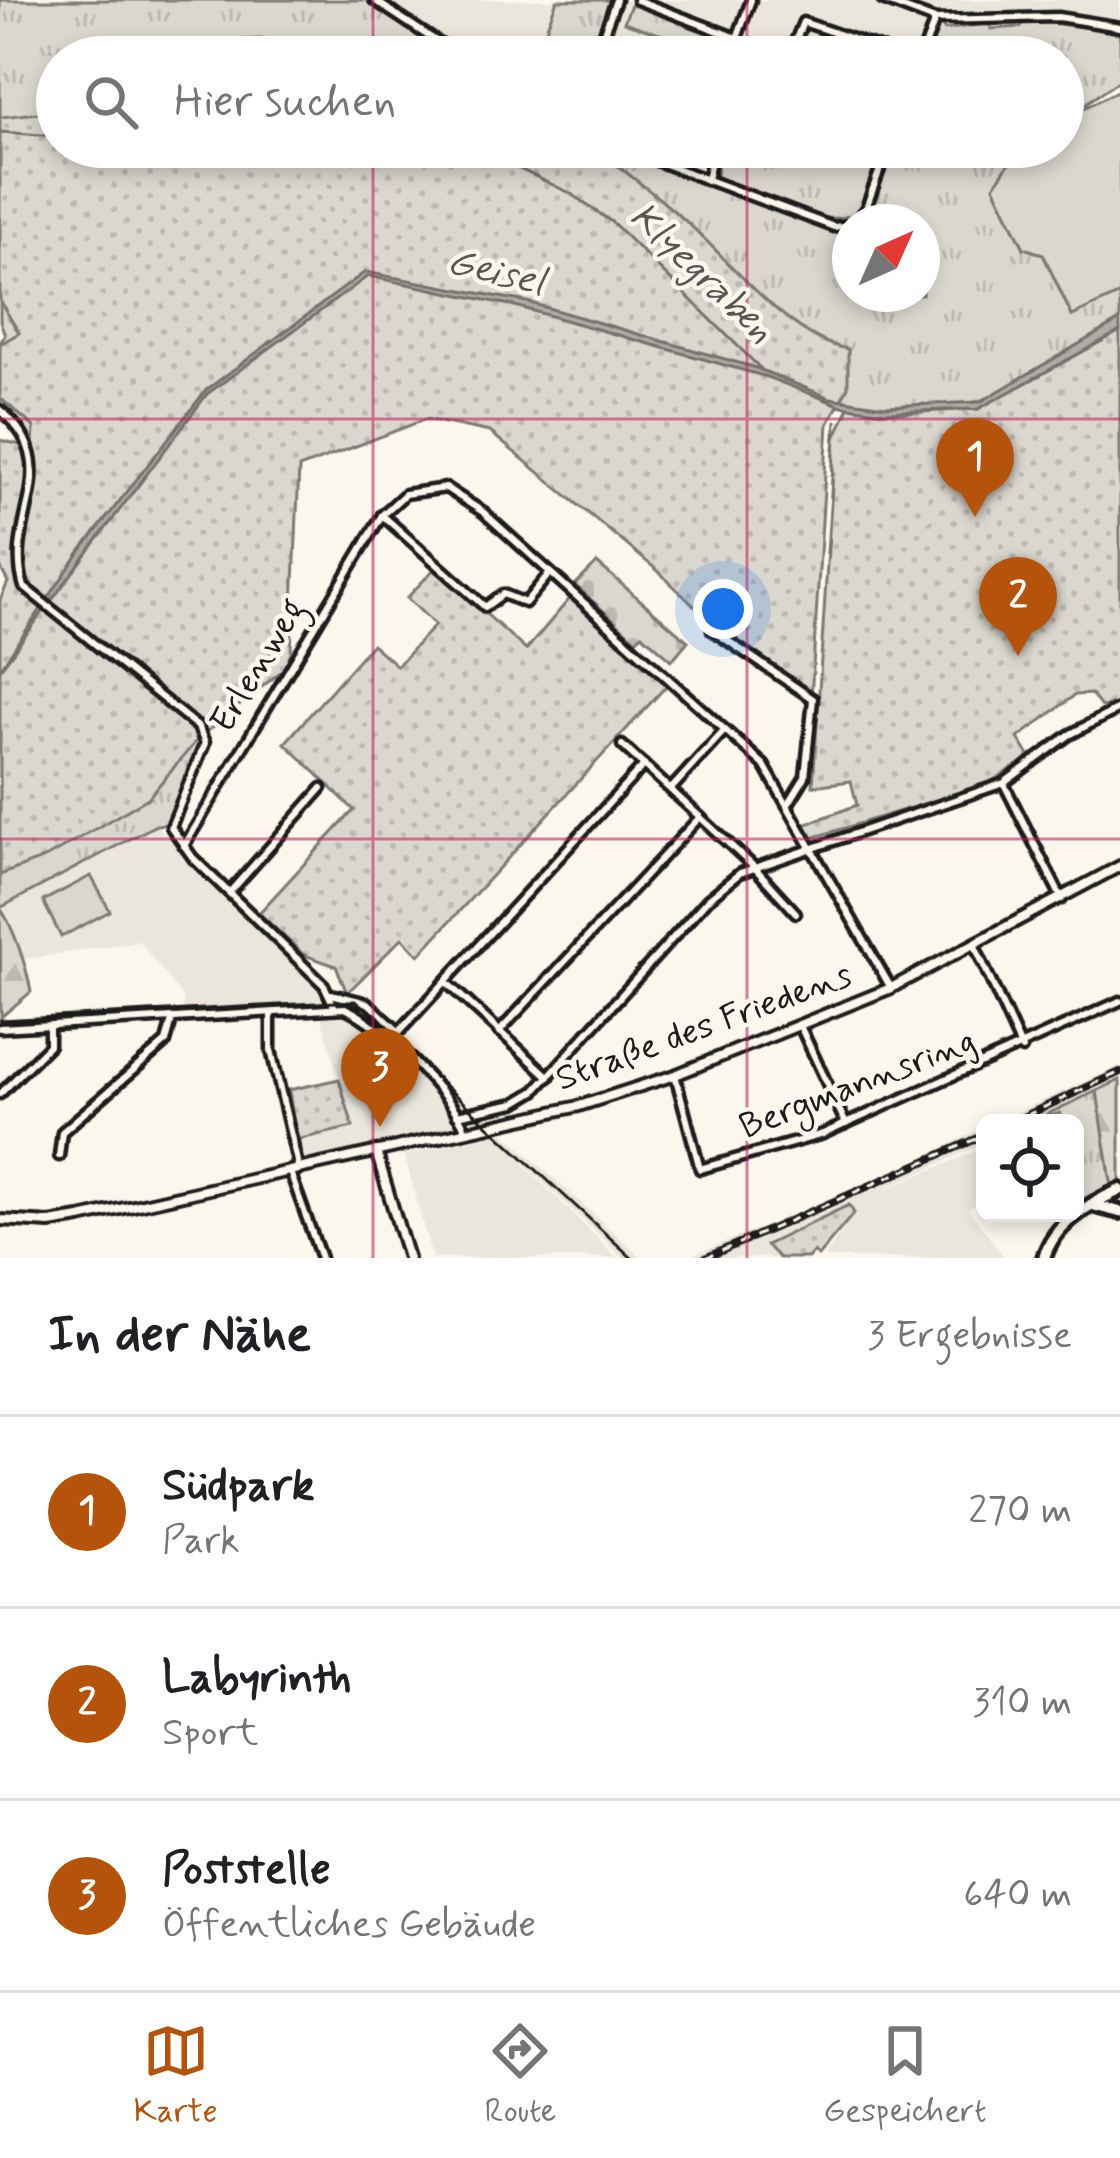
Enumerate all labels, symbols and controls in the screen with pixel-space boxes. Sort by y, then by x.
search box [36,36,1084,168]
icon: search [78,69,144,135]
text: Hier suchen [174,73,396,132]
water label: Klyegraben [618,192,784,356]
north arrow [832,204,940,312]
water label: Geisel [442,237,553,310]
pin: 1 [936,418,1014,517]
pin: 2 [979,557,1057,656]
your location [693,579,753,639]
street label: Erlenweg [200,590,320,744]
street label: Straße des Friedens [550,953,858,1103]
street label: Bergmannsring [733,1018,984,1154]
pin: 3 [341,1028,419,1127]
map controls [976,1114,1084,1222]
button: locate [976,1114,1084,1222]
text: In der Nähe [48,1303,311,1369]
text: 3 Ergebnisse [867,1311,1072,1362]
text: Südpark [162,1457,314,1516]
text: 1 [78,1486,96,1537]
text: 270 m [968,1486,1072,1537]
text: Park [162,1516,240,1567]
text: Labyrinth [162,1649,352,1708]
text: 2 [77,1678,97,1729]
text: 310 m [973,1678,1072,1729]
text: Sport [162,1708,259,1759]
text: Poststelle [162,1841,331,1900]
text: 3 [78,1870,96,1921]
text: 640 m [963,1870,1072,1921]
text: Öffentliches Gebäude [162,1900,536,1951]
tab: Karte [133,2018,218,2134]
tab: Route [485,2018,556,2134]
tab: Gespeichert [823,2018,987,2134]

